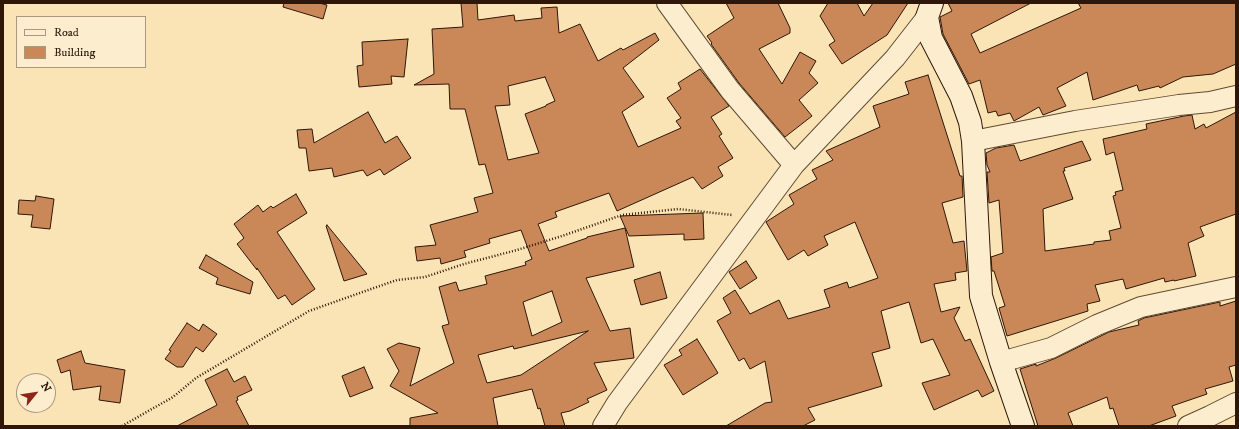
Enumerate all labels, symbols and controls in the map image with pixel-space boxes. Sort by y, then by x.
legend [16,16,146,68]
text: Road [54,25,79,40]
text: Building [54,45,95,60]
north arrow [16,373,56,413]
text: N [37,380,54,395]

